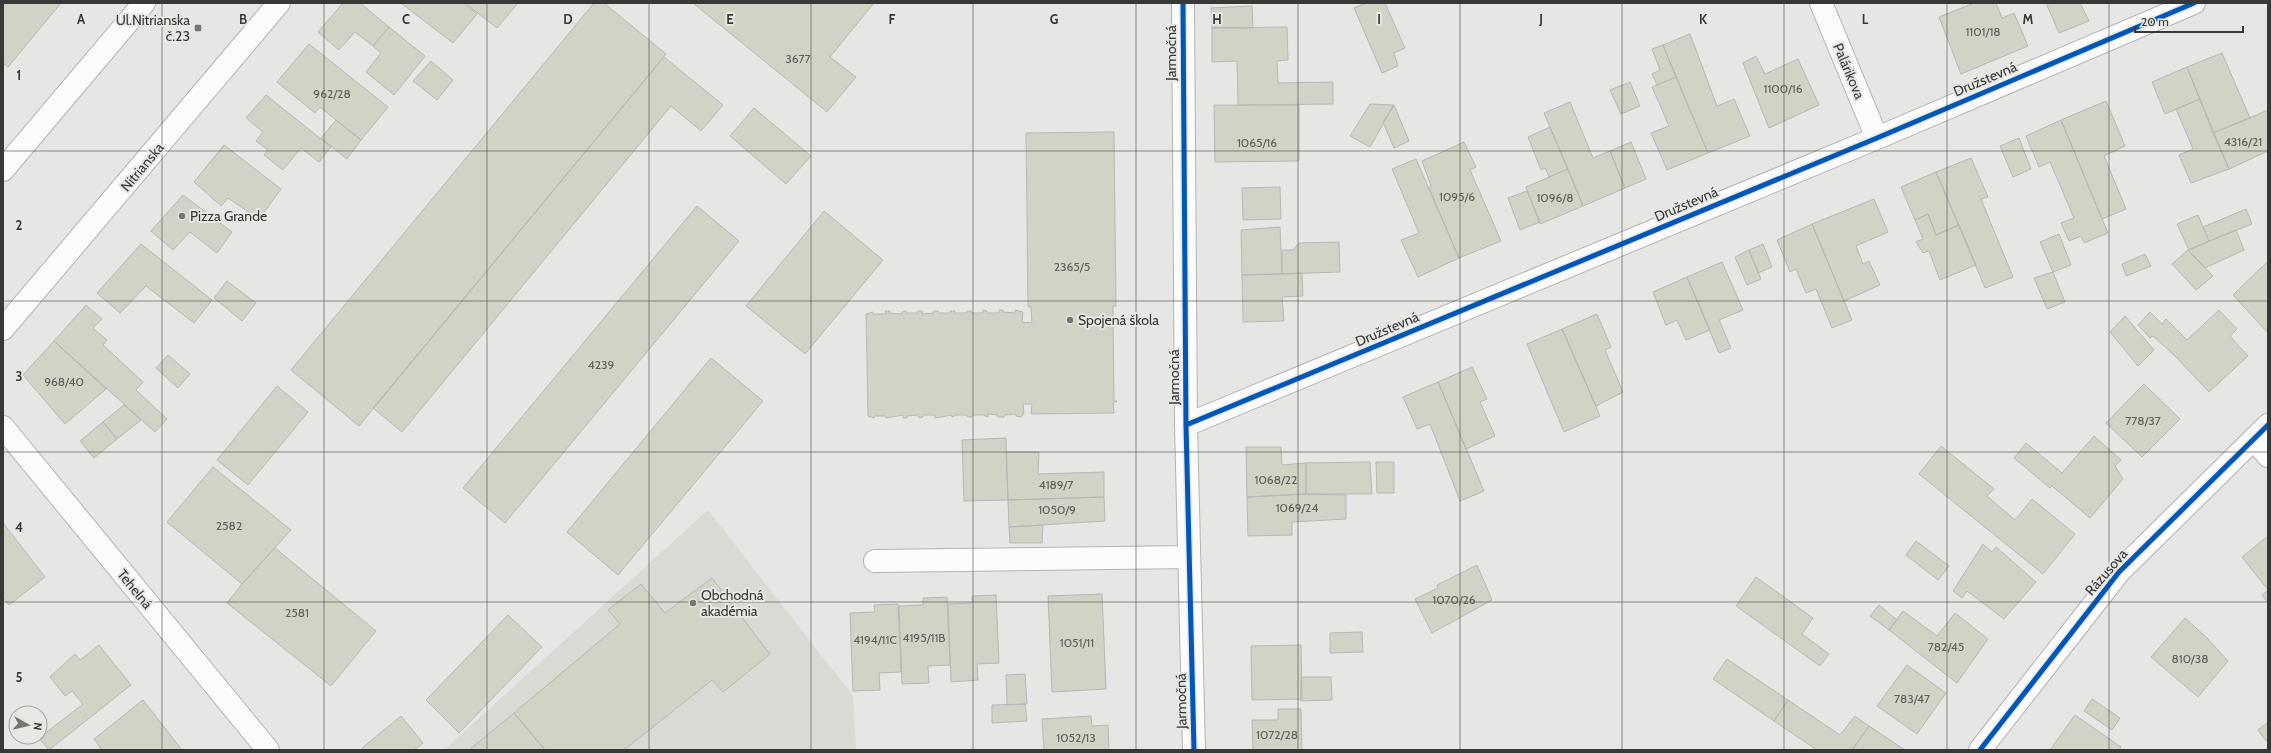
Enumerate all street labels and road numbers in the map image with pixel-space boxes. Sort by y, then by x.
street label: Jarmočná [1162,25,1180,82]
street label: Palárikova [1829,40,1869,102]
street label: Družstevná [1950,57,2020,100]
street label: Nitrianska [116,139,168,195]
street label: Družstevná [1651,182,1721,225]
street label: Družstevná [1352,307,1422,350]
street label: Jarmočná [1165,349,1183,406]
street label: Rázusova [2081,545,2131,599]
street label: Tehelná [113,565,157,613]
street label: Jarmočná [1172,673,1191,730]

